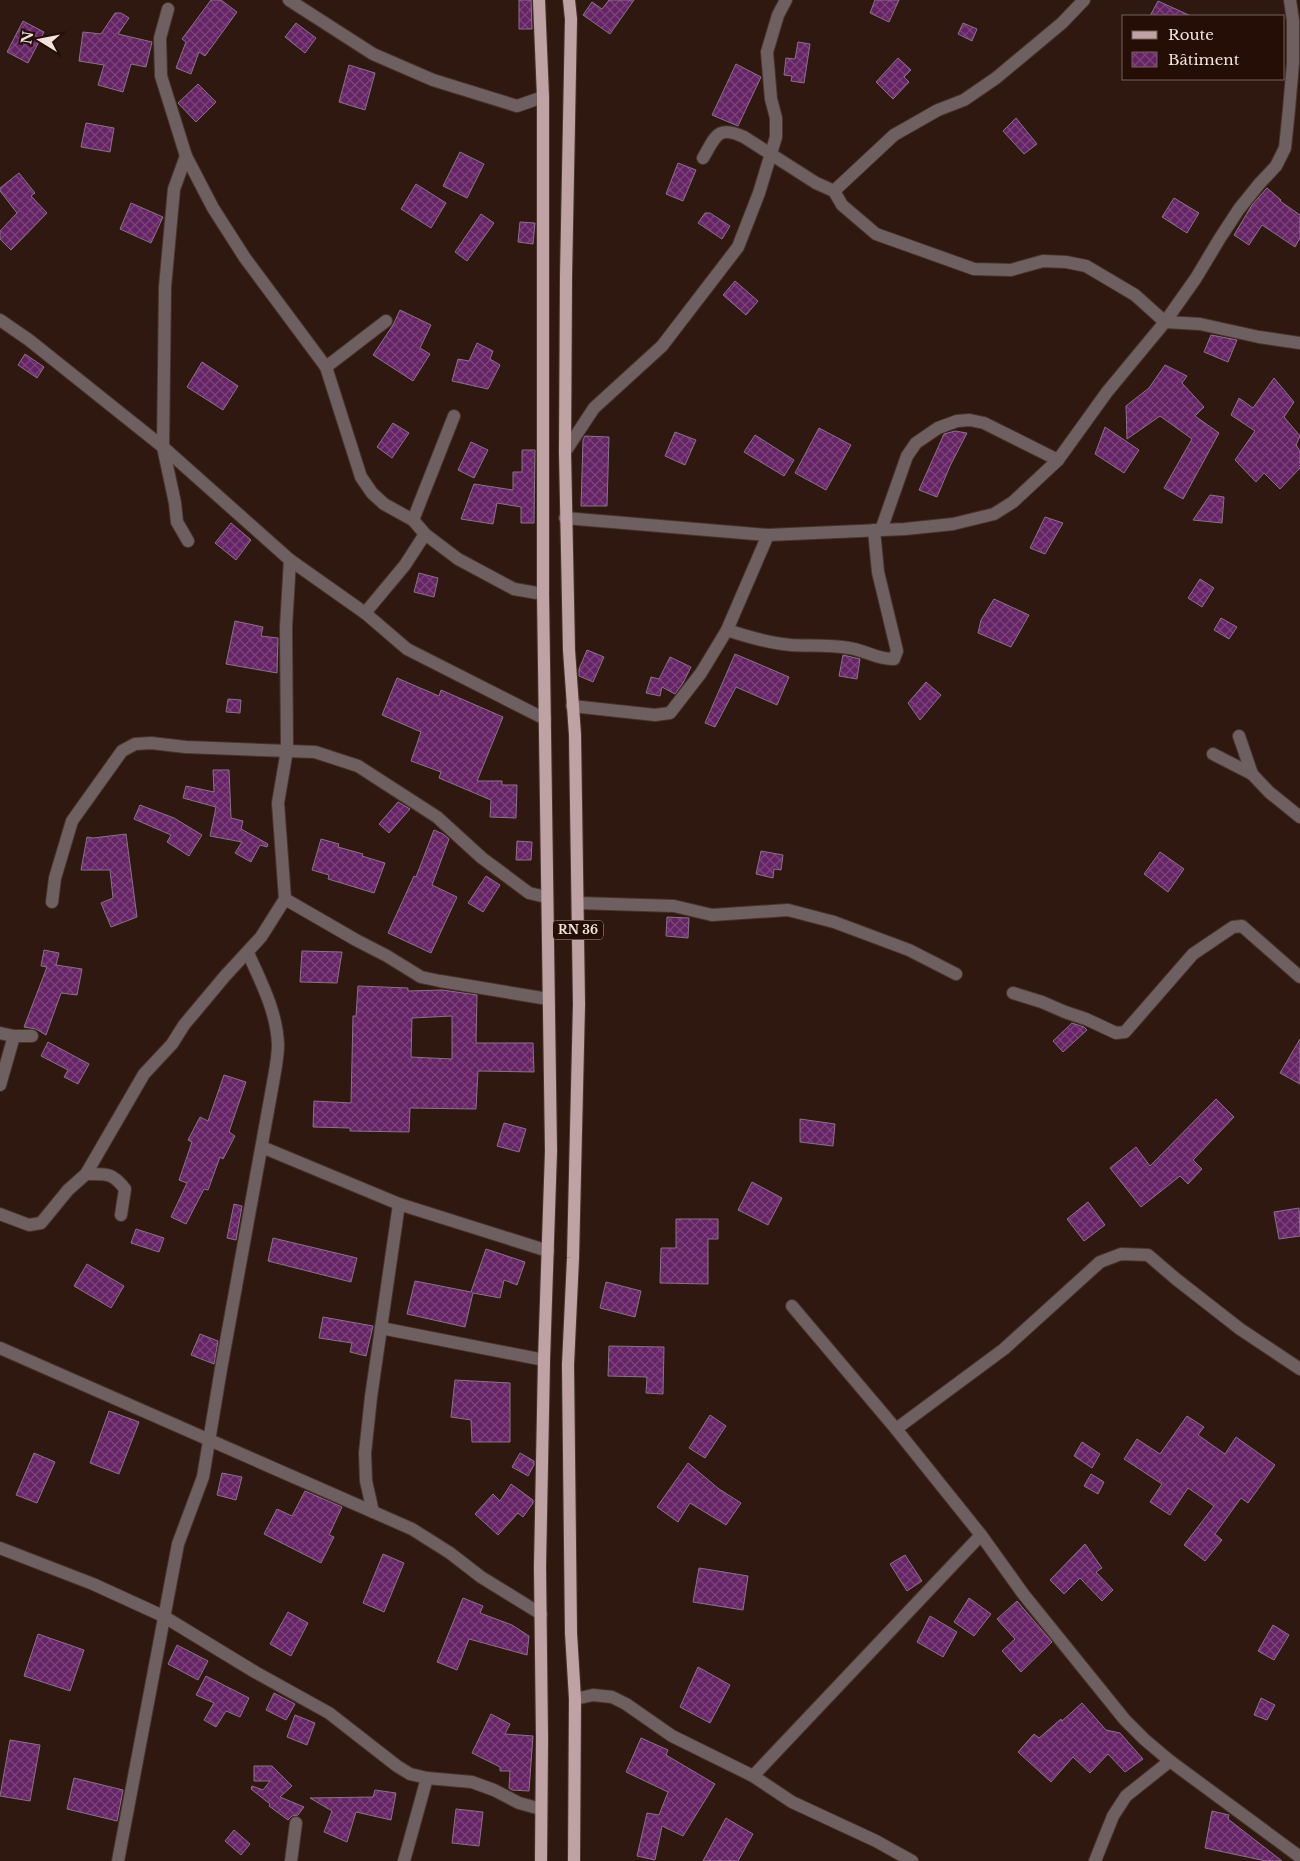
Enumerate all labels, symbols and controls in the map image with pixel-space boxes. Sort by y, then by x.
north arrow [15,15,65,65]
legend [1122,15,1285,80]
text: Route [1168,25,1214,44]
text: N [17,30,37,46]
text: Bâtiment [1168,50,1240,69]
road number: RN 36 [553,920,603,940]

